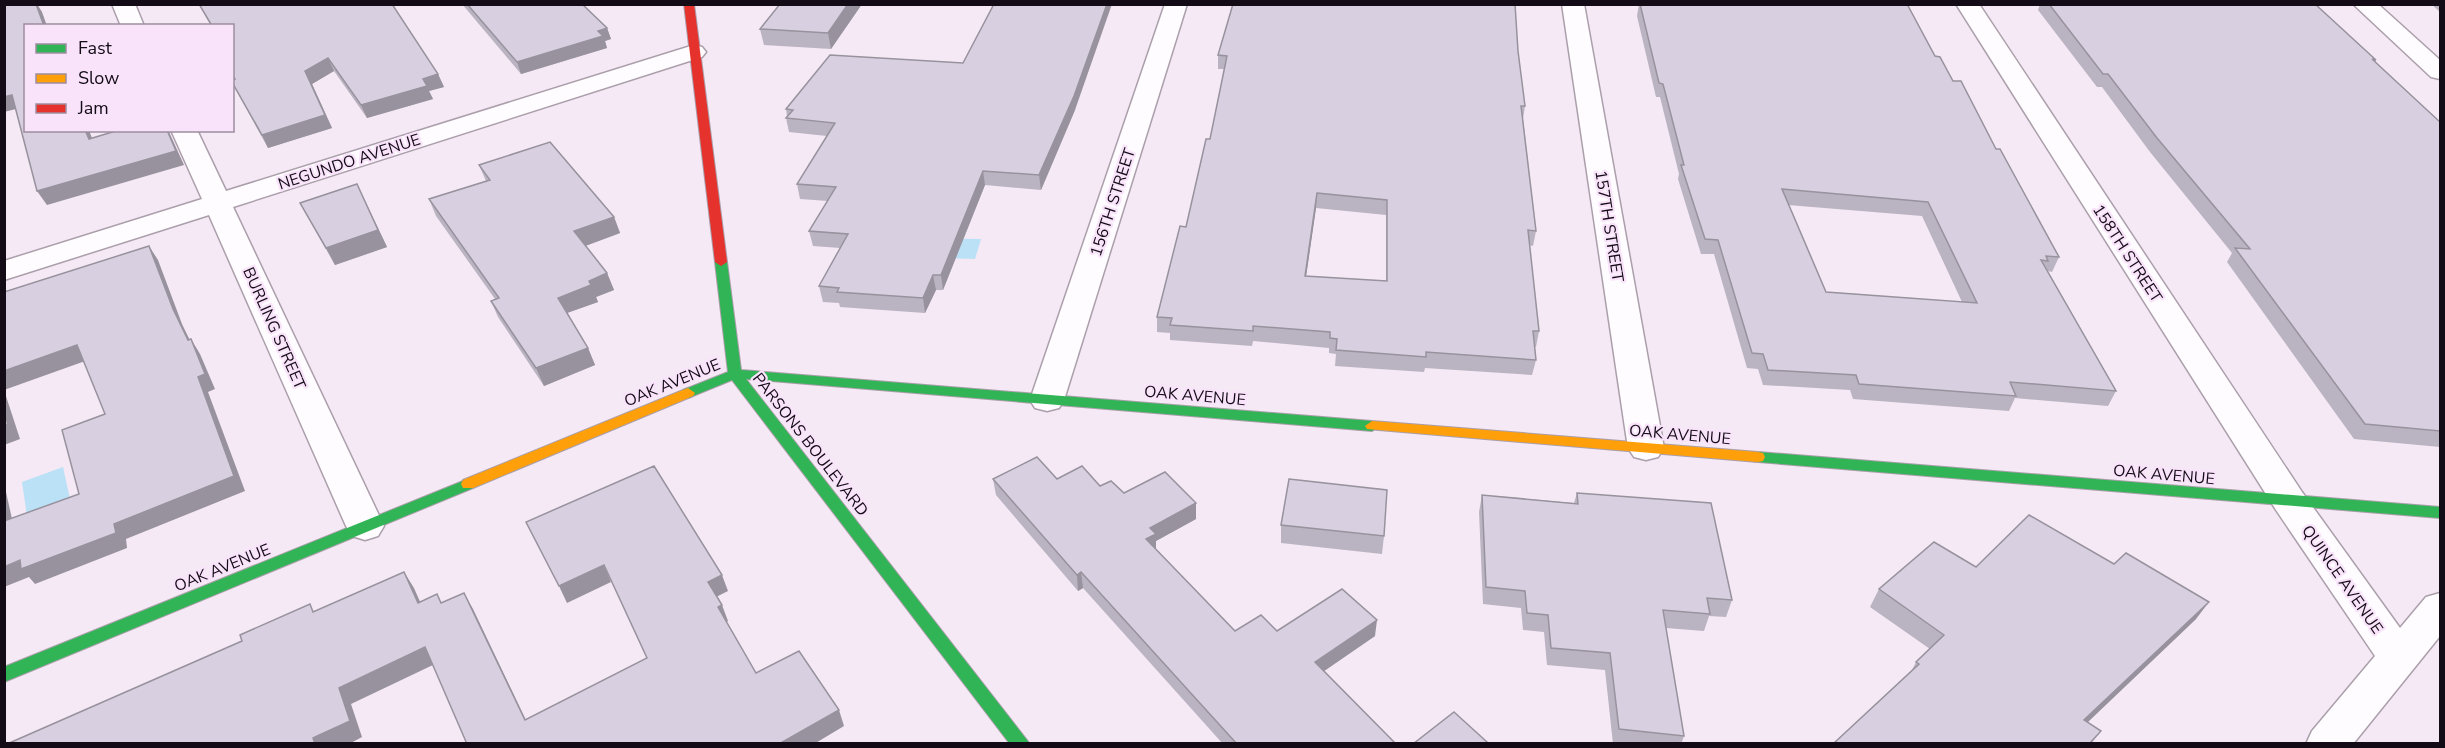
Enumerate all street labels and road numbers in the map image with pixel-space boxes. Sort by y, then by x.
street label: NEGUNDO AVENUE [275,129,423,195]
street label: 156TH STREET [1085,145,1141,259]
street label: 157TH STREET [1589,169,1629,284]
street label: 158TH STREET [2087,200,2167,307]
street label: BURLING STREET [237,264,311,393]
street label: OAK AVENUE [621,354,724,412]
street label: PARSONS BOULEVARD [747,368,873,521]
street label: OAK AVENUE [1143,381,1247,411]
street label: OAK AVENUE [1628,420,1732,450]
street label: OAK AVENUE [2112,460,2216,490]
street label: QUINCE AVENUE [2296,521,2388,638]
street label: OAK AVENUE [171,539,274,597]

